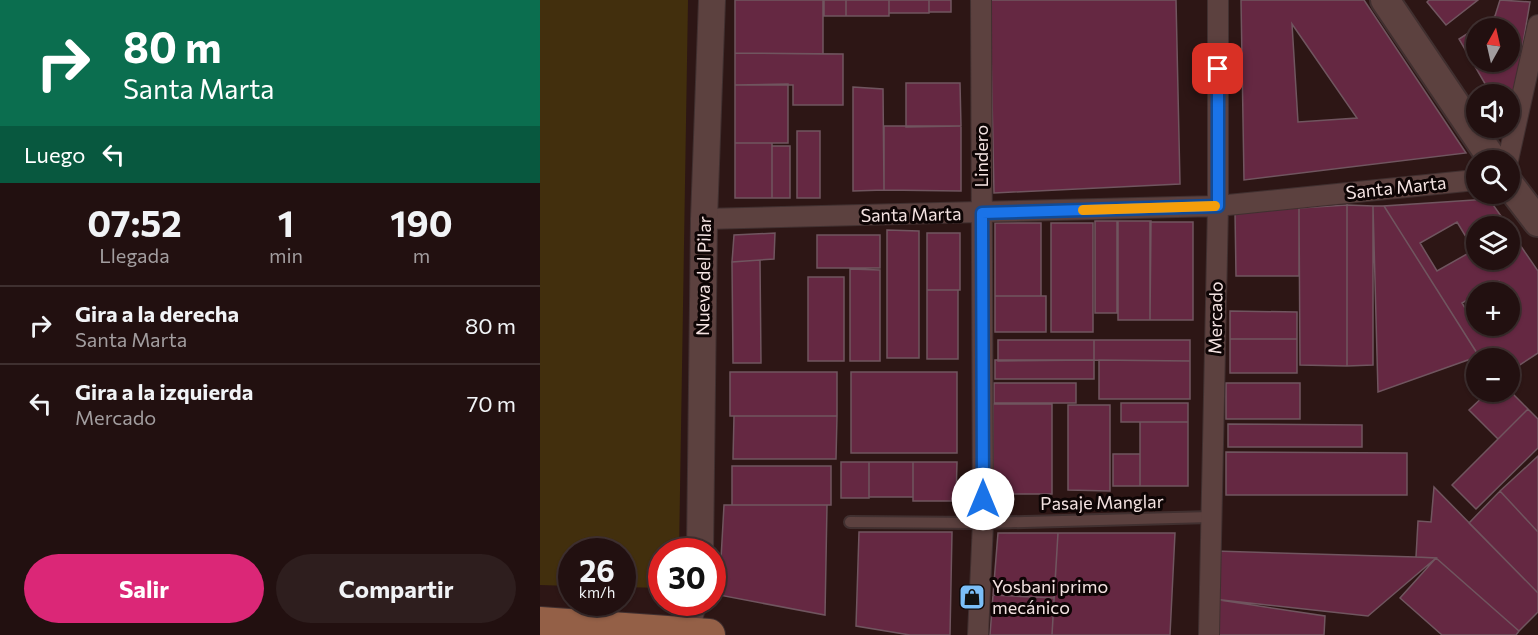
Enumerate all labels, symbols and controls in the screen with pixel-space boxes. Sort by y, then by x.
north arrow [1466,18,1520,72]
map controls [1466,18,1520,402]
text: 80 m [123,20,222,72]
icon: right [24,24,102,102]
pin [1192,43,1243,94]
icon: arrive [1201,52,1234,85]
text: Santa Marta [123,72,274,105]
button: sound [1466,84,1520,138]
street label: Lindero [970,125,992,187]
icon: left [97,138,130,171]
text: Luego [24,141,85,168]
button: search [1466,150,1520,204]
street label: Santa Marta [1345,171,1447,203]
text: 07:52 [87,200,182,244]
text: 1 [278,200,294,244]
text: 190 [390,200,453,244]
street label: Santa Marta [860,202,962,226]
street label: Nueva del Pilar [691,216,715,336]
button: layers [1466,216,1520,270]
text: Llegada [99,243,170,267]
text: min [269,243,303,267]
text: m [413,243,430,267]
street label: Mercado [1203,281,1227,355]
button: + [1466,282,1520,336]
text: Gira a la derecha [75,300,239,327]
icon: right [24,309,57,342]
text: 80 m [465,312,516,339]
text: Santa Marta [75,327,187,351]
button: − [1466,348,1520,402]
text: Gira a la izquierda [75,378,253,405]
icon: left [24,387,57,420]
text: 70 m [467,390,516,417]
text: Mercado [75,405,156,429]
position arrow [951,467,1015,531]
street label: Pasaje Manglar [1040,490,1164,514]
speed limit sign: 30 [648,538,726,616]
text: 26 [579,551,615,588]
button: Salir [24,554,264,623]
button: Compartir [276,554,516,623]
place label: Yosbani primo mecánico [992,575,1108,618]
shop icon: Yosbani primo mecánico [957,582,987,612]
text: km/h [579,583,615,601]

